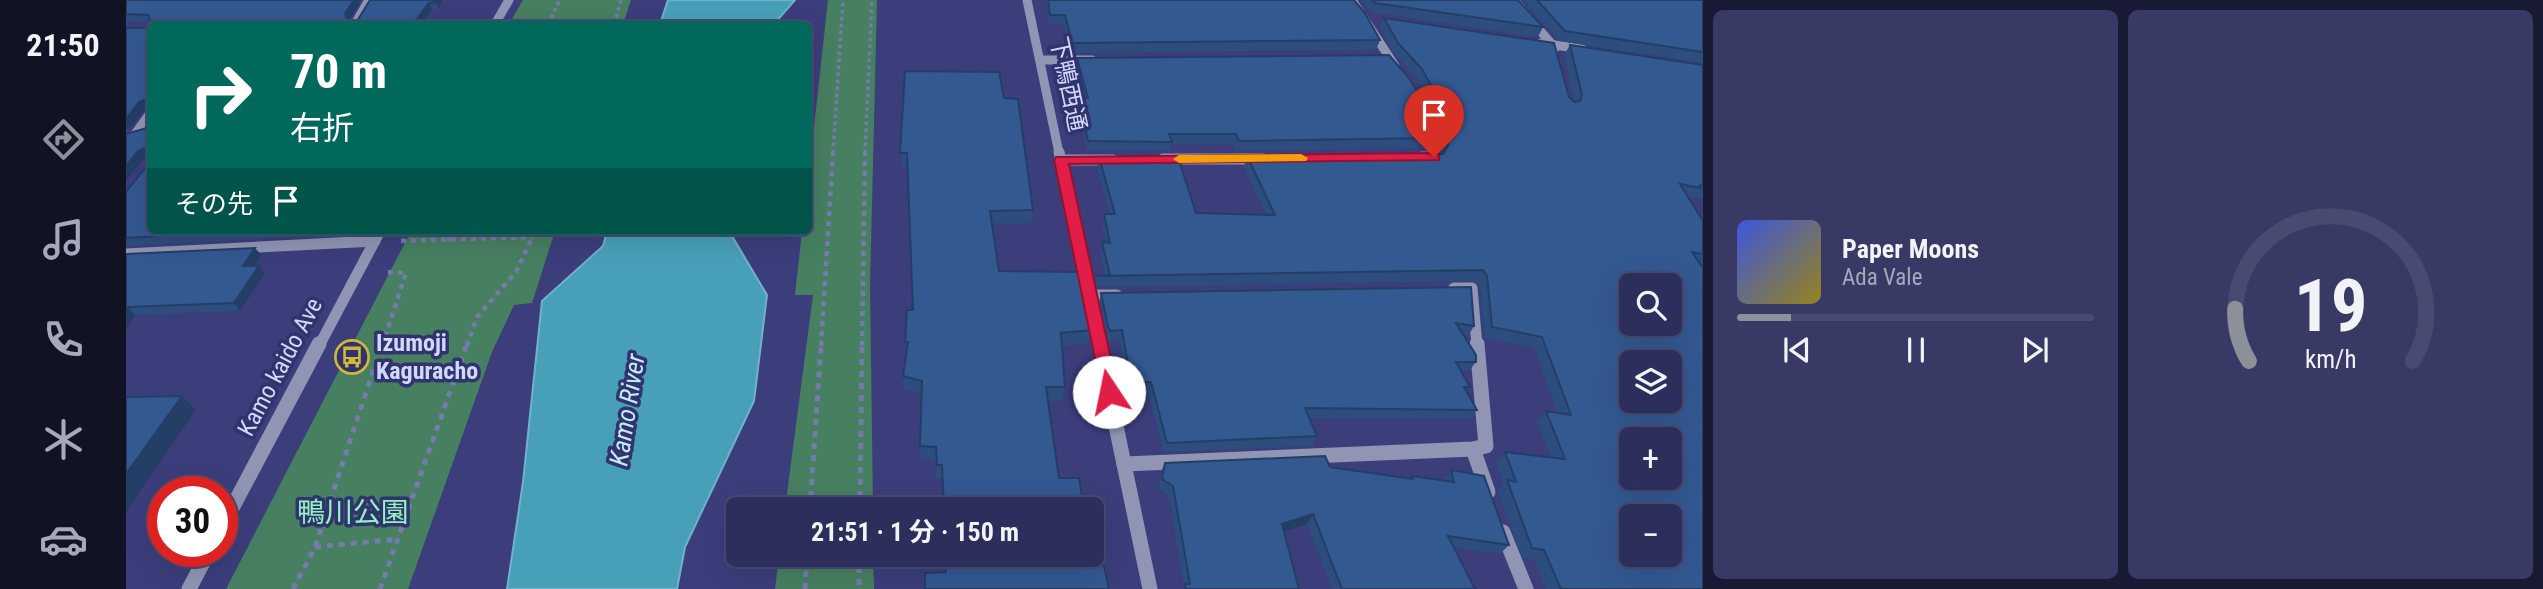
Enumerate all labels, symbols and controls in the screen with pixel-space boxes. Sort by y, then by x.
text: 21:50 [26,26,100,64]
street label: 下鴨西通 [1044,34,1092,134]
text: 70 m [290,43,387,100]
icon: right [175,49,266,140]
pin [1404,85,1464,157]
icon: arrive [1415,96,1453,134]
text: 右折 [290,109,354,147]
icon: directions [39,115,88,164]
icon: arrive [267,182,305,220]
text: その先 [175,189,253,219]
icon: music [39,215,88,264]
text: Paper Moons [1842,234,1979,264]
text: 19 [2294,263,2367,349]
text: Ada Vale [1842,264,1922,291]
map controls [1619,273,1682,567]
button: search [1619,273,1682,336]
street label: Kamo kaido Ave [232,293,328,441]
icon: phone [39,315,88,364]
place label: Izumoji Kaguracho [376,329,478,385]
icon: previous [1778,331,1816,369]
icon: pause [1897,331,1935,369]
icon: next [2016,331,2054,369]
bus stop icon: Izumoji Kaguracho [333,338,371,376]
text: km/h [2305,344,2356,373]
button: layers [1619,350,1682,413]
water label: Kamo River [603,351,651,468]
position arrow [1072,355,1146,429]
icon: climate [39,415,88,464]
button: + [1619,427,1682,490]
speed limit sign: 30 [147,476,238,567]
park label: 鴨川公園 [297,496,409,529]
button: − [1619,504,1682,567]
icon: car [39,515,88,564]
text: 21:51 · 1 分 · 150 m [811,517,1019,547]

